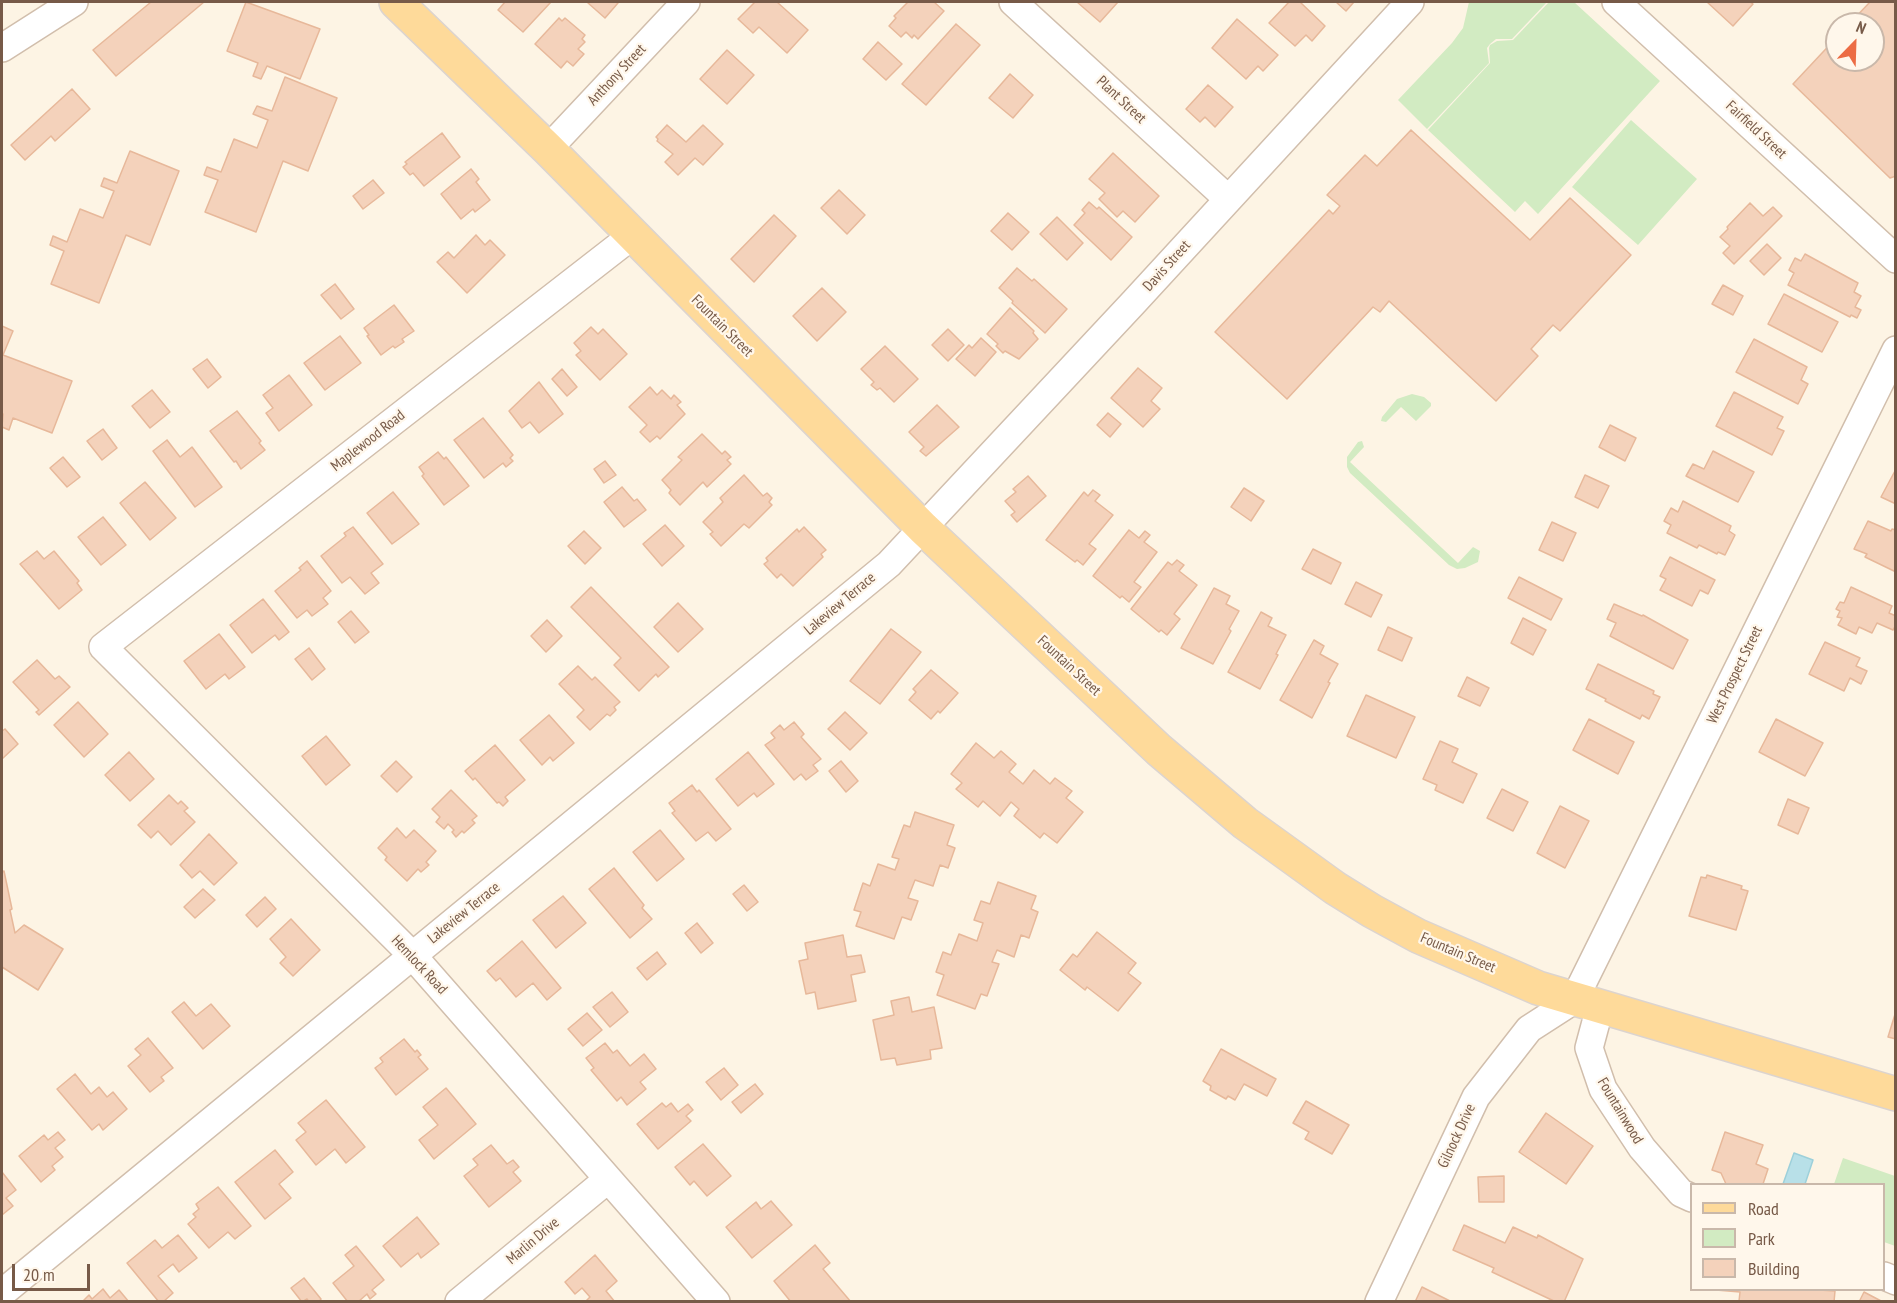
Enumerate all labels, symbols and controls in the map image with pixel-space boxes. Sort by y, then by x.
north arrow [1825,12,1885,72]
text: N [1853,16,1869,38]
street label: Anthony Street [584,41,650,109]
street label: Plant Street [1092,73,1150,127]
street label: Fairfield Street [1722,97,1790,163]
street label: Davis Street [1139,237,1195,295]
street label: Fountain Street [687,291,757,361]
street label: Maplewood Road [328,407,408,475]
street label: Lakeview Terrace [801,569,879,639]
street label: West Prospect Street [1704,623,1766,727]
street label: Fountain Street [1034,632,1104,700]
street label: Lakeview Terrace [424,878,504,948]
street label: Fountain Street [1418,929,1498,977]
street label: Hemlock Road [387,932,451,998]
street label: Fountainwood [1593,1075,1647,1147]
street label: Gilnock Drive [1434,1101,1480,1171]
legend [1690,1183,1885,1291]
text: Road [1748,1197,1779,1220]
street label: Marlin Drive [503,1214,563,1268]
text: Park [1748,1227,1775,1250]
scale bar [15,1252,93,1290]
text: Building [1748,1257,1800,1280]
text: 20 m [23,1263,55,1286]

